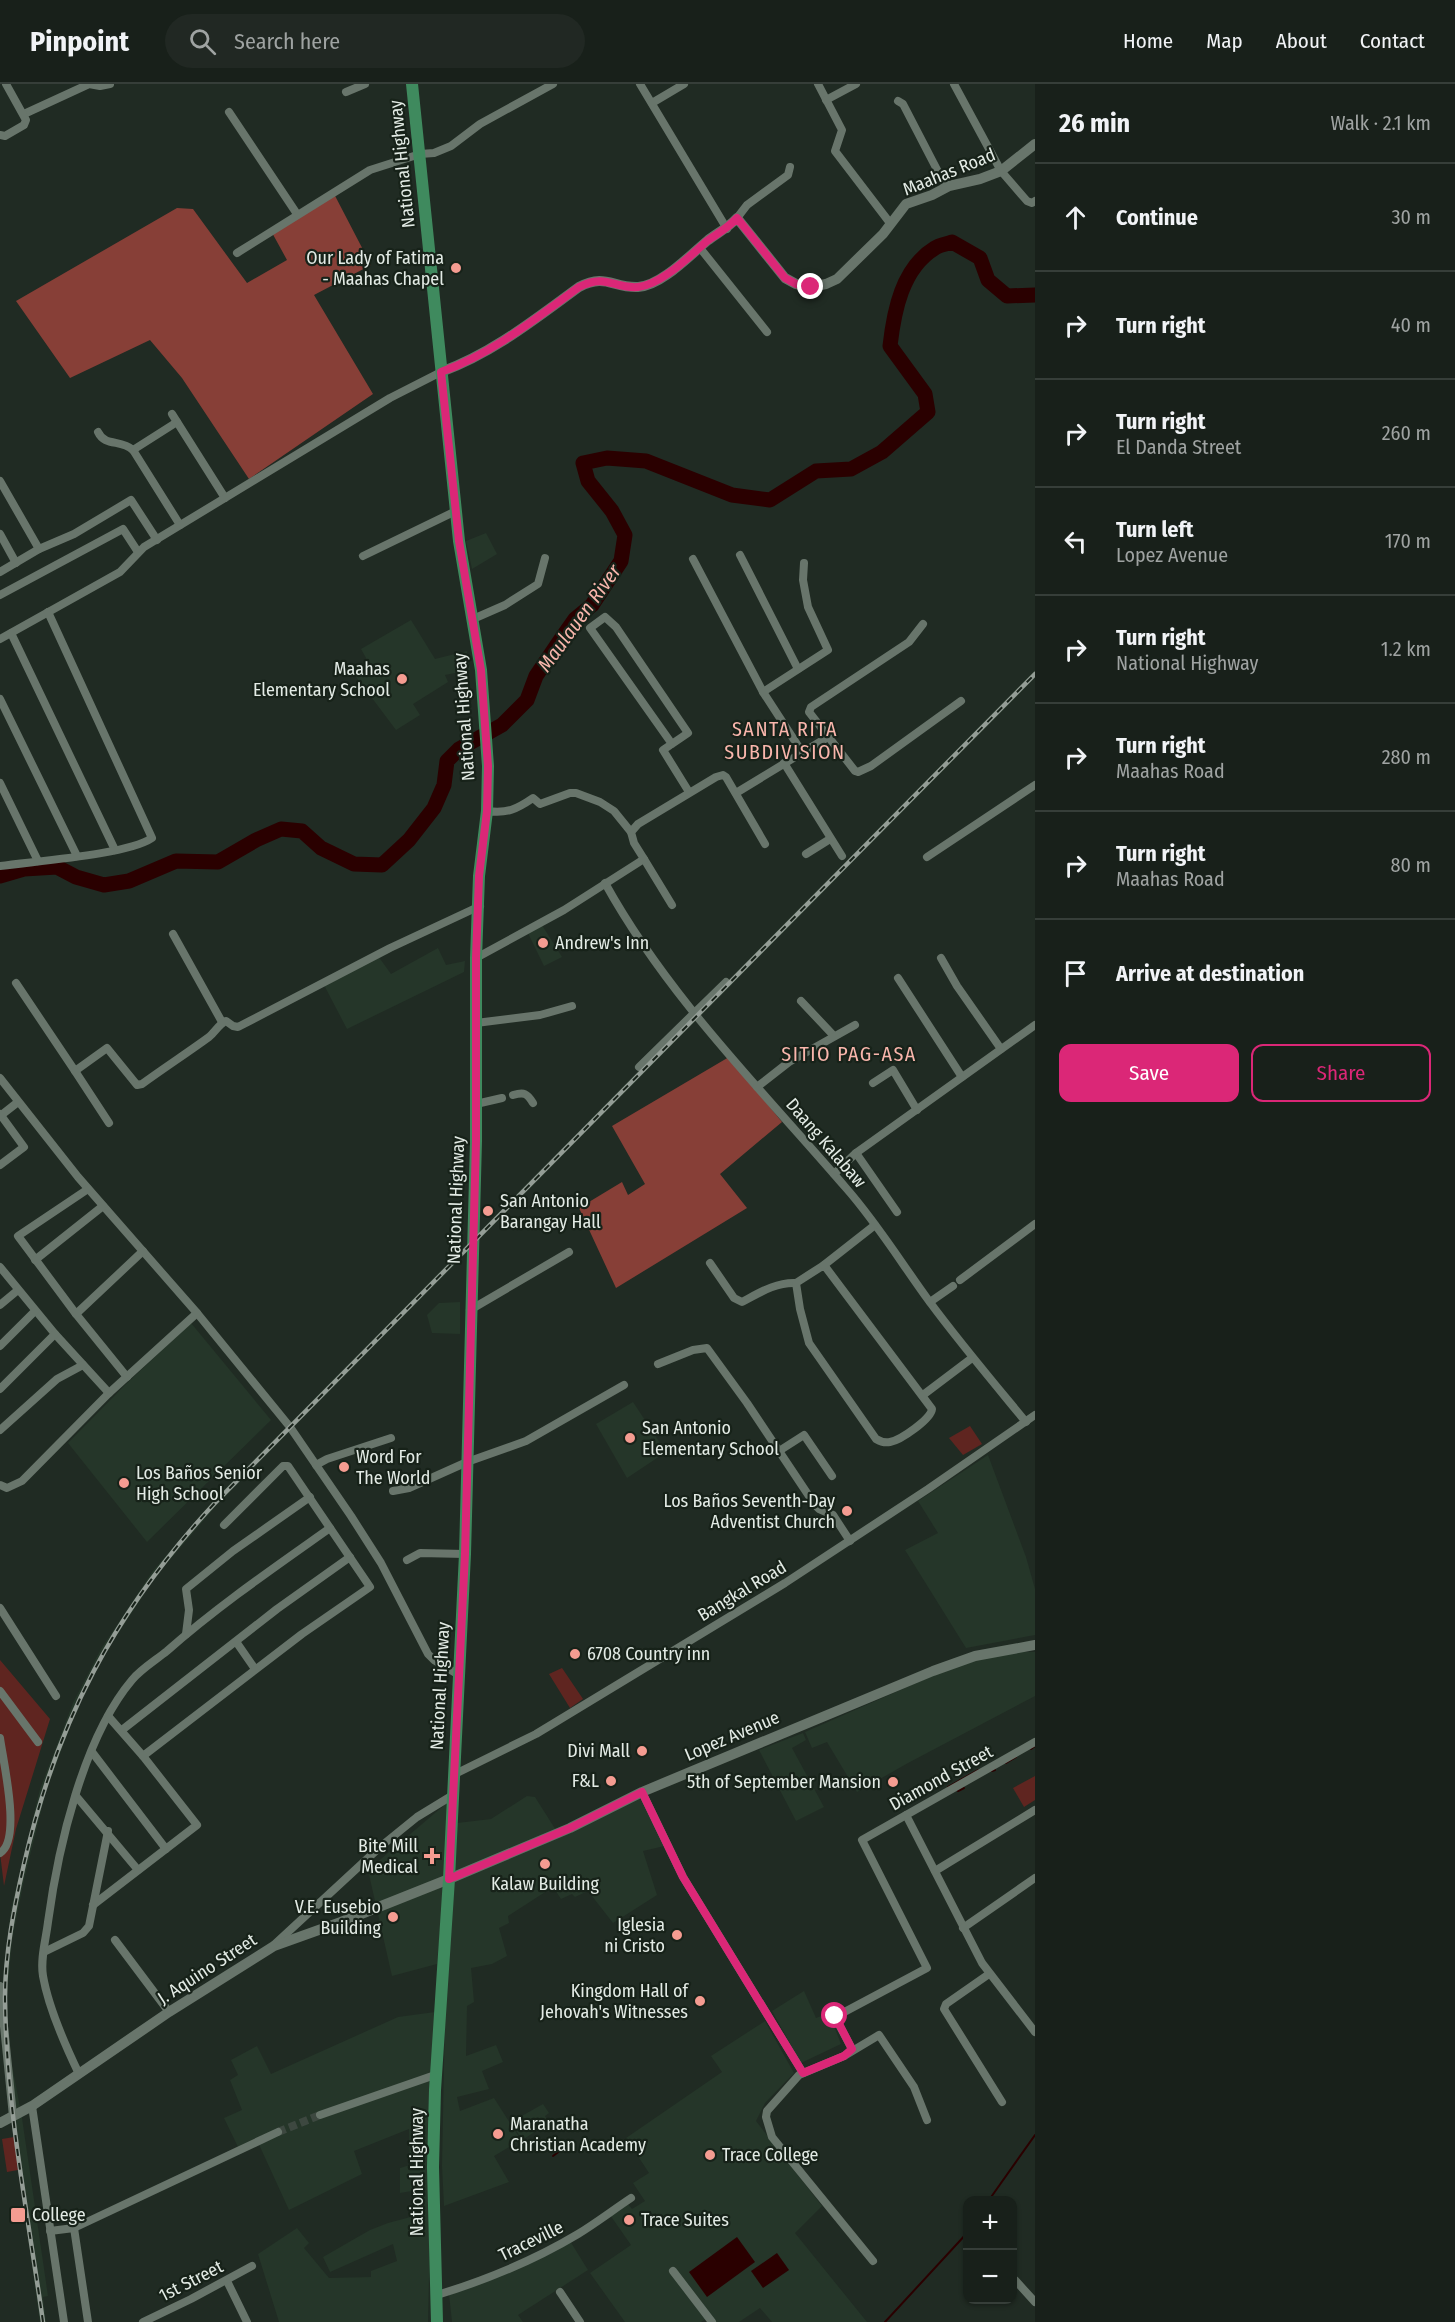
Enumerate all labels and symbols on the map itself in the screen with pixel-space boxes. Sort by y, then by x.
street label: National Highway [384,99,420,229]
street label: Maahas Road [900,143,998,201]
place label: Our Lady of Fatima - Maahas Chapel [306,247,444,290]
marker: Our Lady of Fatima - Maahas Chapel [449,261,463,275]
route end [797,273,823,299]
water label: Maulauen River [532,559,626,676]
street label: National Highway [449,652,479,782]
place label: Maahas Elementary School [253,658,390,701]
marker: Maahas Elementary School [395,672,409,686]
district label: SANTA RITA SUBDIVISION [724,717,846,764]
place label: Andrew's Inn [555,932,649,954]
marker: Andrew's Inn [536,936,550,950]
district label: SITIO PAG-ASA [781,1042,917,1066]
street label: Daang Kalabaw [781,1094,871,1192]
street label: National Highway [443,1136,469,1264]
place label: San Antonio Barangay Hall [500,1190,601,1233]
marker: San Antonio Barangay Hall [481,1204,495,1218]
place label: San Antonio Elementary School [642,1417,779,1460]
marker: San Antonio Elementary School [623,1431,637,1445]
place label: Word For The World [356,1446,430,1489]
marker: Word For The World [337,1460,351,1474]
place label: Los Baños Senior High School [136,1462,263,1505]
marker: Los Baños Senior High School [117,1476,131,1490]
place label: Los Baños Seventh-Day Adventist Church [664,1490,835,1533]
marker: Los Baños Seventh-Day Adventist Church [840,1504,854,1518]
street label: Bangkal Road [694,1556,790,1626]
street label: National Highway [426,1621,454,1751]
place label: 6708 Country inn [587,1643,710,1665]
marker: 6708 Country inn [568,1647,582,1661]
street label: Lopez Avenue [681,1706,783,1766]
place label: Divi Mall [567,1740,630,1762]
street label: Diamond Street [885,1741,997,1815]
marker: Divi Mall [635,1744,649,1758]
place label: F&L [572,1770,599,1792]
place label: 5th of September Mansion [687,1771,881,1793]
marker: F&L [604,1774,618,1788]
marker: 5th of September Mansion [886,1775,900,1789]
place label: Bite Mill Medical [358,1835,418,1878]
marker: Bite Mill Medical [423,1847,441,1865]
marker: Kalaw Building [538,1857,552,1871]
place label: Kalaw Building [491,1873,600,1895]
place label: V.E. Eusebio Building [295,1896,382,1939]
marker: V.E. Eusebio Building [386,1910,400,1924]
place label: Iglesia ni Cristo [604,1914,665,1957]
marker: Iglesia ni Cristo [670,1928,684,1942]
street label: J. Aquino Street [153,1929,261,2009]
place label: Kingdom Hall of Jehovah's Witnesses [540,1980,689,2023]
marker: Kingdom Hall of Jehovah's Witnesses [693,1994,707,2008]
route start [821,2002,847,2028]
street label: National Highway [406,2108,428,2236]
place label: Maranatha Christian Academy [510,2113,646,2156]
marker: Maranatha Christian Academy [491,2127,505,2141]
place label: Trace College [722,2144,819,2166]
marker: Trace College [703,2148,717,2162]
place label: College [32,2204,86,2226]
marker: College [9,2206,27,2224]
place label: Trace Suites [641,2209,729,2231]
marker: Trace Suites [622,2213,636,2227]
street label: Traceville [495,2216,567,2266]
street label: 1st Street [155,2255,227,2306]

